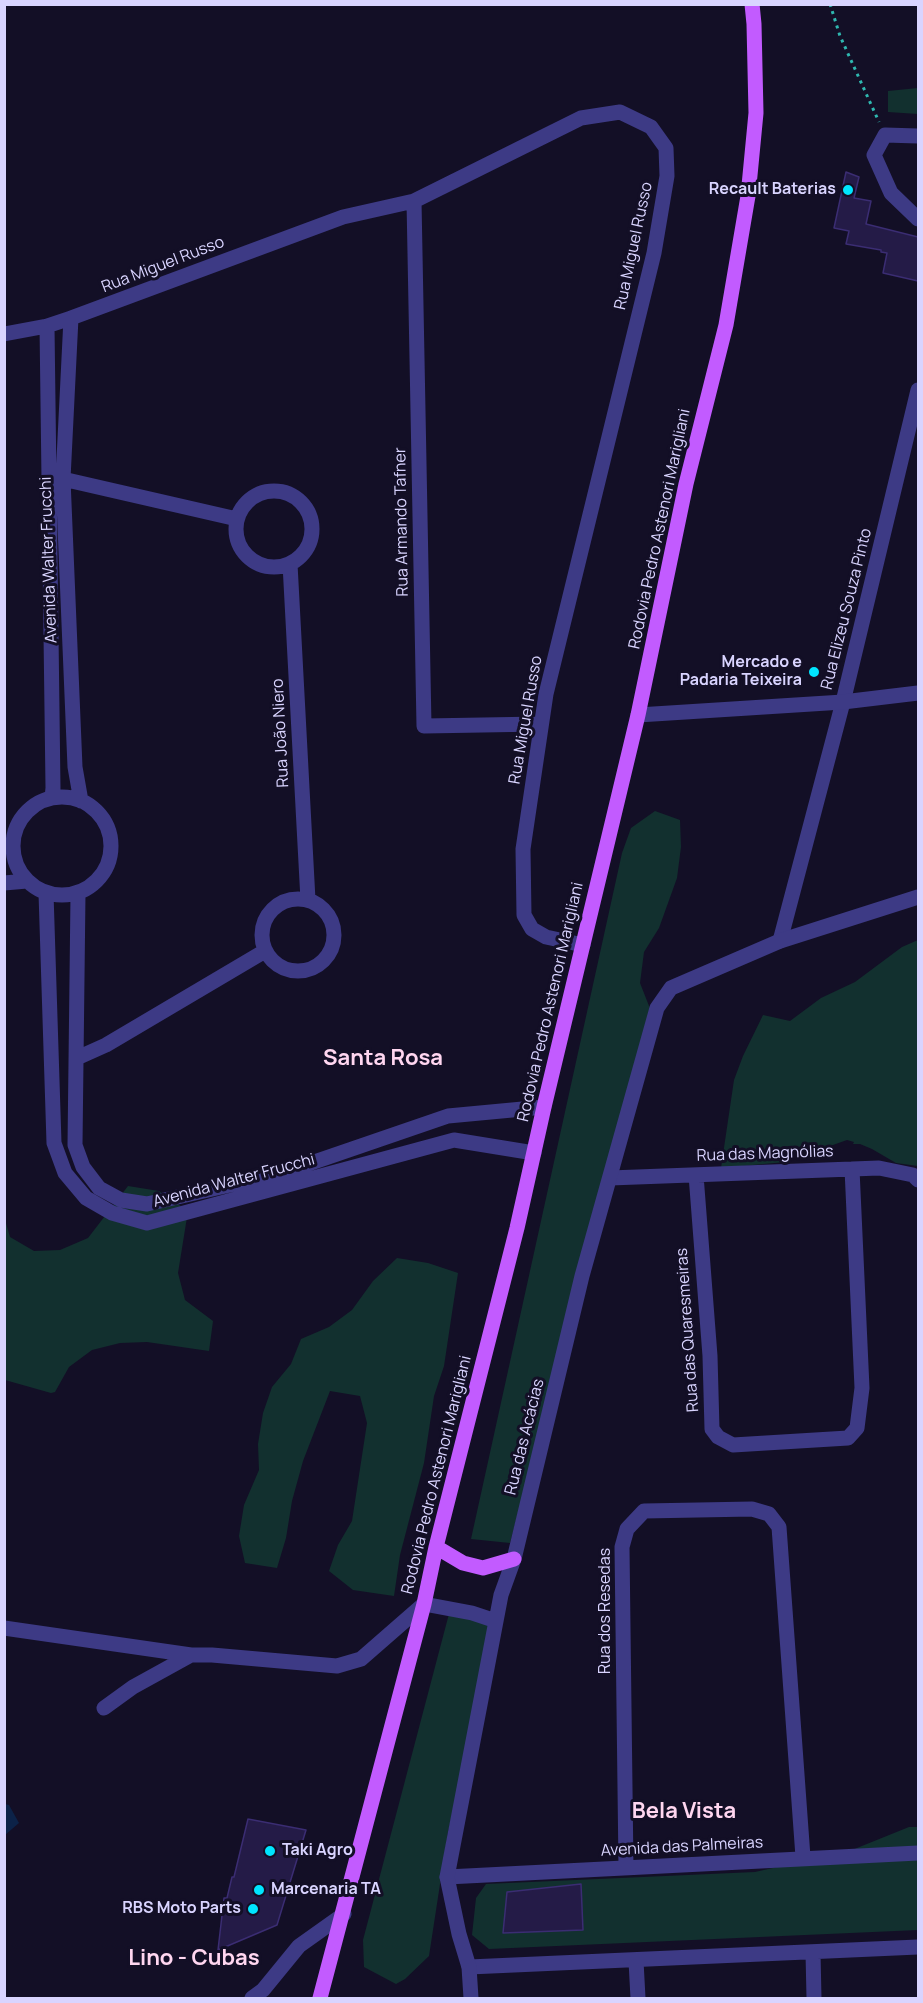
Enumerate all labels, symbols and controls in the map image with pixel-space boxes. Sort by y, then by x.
street label: Rua Miguel Russo [611,180,657,312]
place label: Recault Baterias [709,180,836,200]
marker: Recault Baterias [841,183,855,197]
street label: Rua Miguel Russo [99,233,227,297]
street label: Rodovia Pedro Astenori Marigliani [625,407,695,651]
street label: Rua Armando Tafner [391,447,413,597]
street label: Avenida Walter Frucchi [36,476,62,644]
street label: Rua Elizeu Souza Pinto [818,526,876,692]
place label: Mercado e Padaria Teixeira [680,653,802,691]
street label: Rua Miguel Russo [505,654,547,786]
marker: Mercado e Padaria Teixeira [807,665,821,679]
street label: Rua João Niero [269,678,293,788]
street label: Rodovia Pedro Astenori Marigliani [514,880,588,1124]
district label: Santa Rosa [323,1046,443,1072]
street label: Rua das Magnólias [696,1142,834,1166]
street label: Avenida Walter Frucchi [151,1150,317,1212]
street label: Rua das Quaresmeiras [673,1247,703,1413]
street label: Rodovia Pedro Astenori Marigliani [398,1354,476,1596]
street label: Rua das Acácias [501,1377,549,1497]
street label: Rua dos Resedas [596,1548,616,1674]
district label: Bela Vista [632,1799,736,1825]
street label: Avenida das Palmeiras [600,1833,764,1861]
place label: Taki Agro [282,1841,353,1861]
marker: Taki Agro [263,1844,277,1858]
place label: Marcenaria TA [271,1880,381,1900]
marker: Marcenaria TA [252,1883,266,1897]
place label: RBS Moto Parts [122,1899,241,1919]
marker: RBS Moto Parts [246,1902,260,1916]
district label: Lino - Cubas [128,1946,260,1972]

